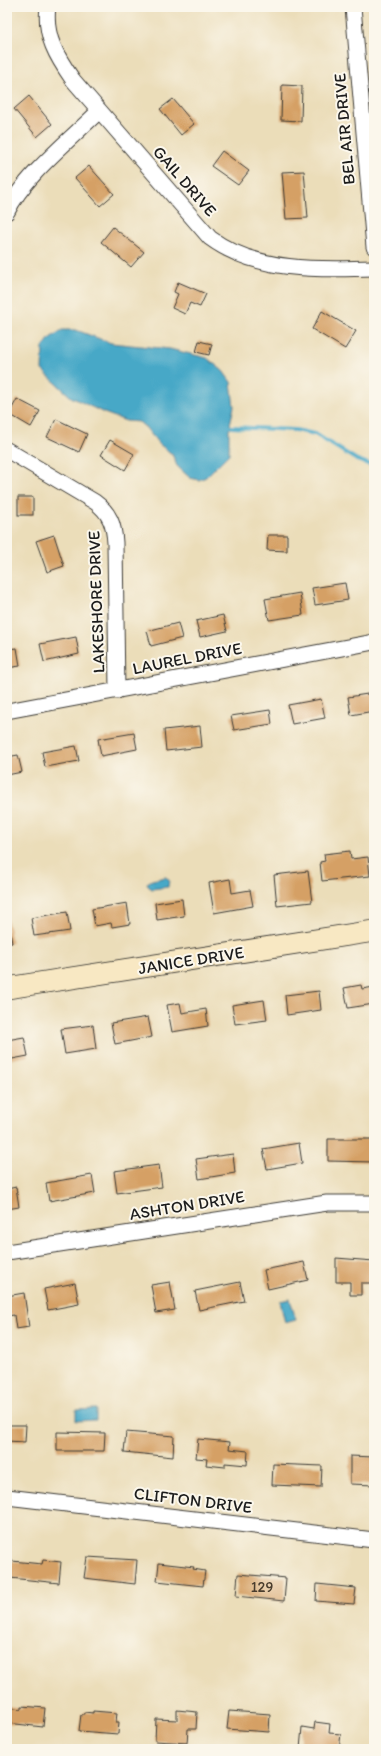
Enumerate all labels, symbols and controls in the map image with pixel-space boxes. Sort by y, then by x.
street label: BEL AIR DRIVE [329,72,359,186]
street label: GAIL DRIVE [149,142,221,220]
street label: LAKESHORE DRIVE [84,531,108,673]
street label: LAUREL DRIVE [131,638,243,678]
street label: JANICE DRIVE [137,942,245,978]
street label: ASHTON DRIVE [128,1186,246,1224]
street label: CLIFTON DRIVE [133,1483,253,1517]
house number: 129 [251,1578,273,1596]

